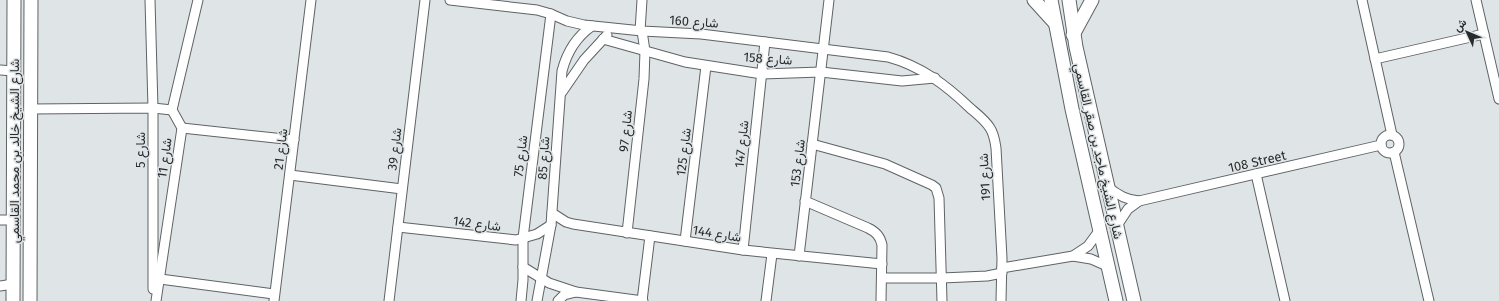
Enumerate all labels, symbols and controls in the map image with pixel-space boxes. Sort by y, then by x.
street label: شارع 160 [669,12,719,33]
north arrow [1447,12,1487,52]
text: ش [1451,16,1469,35]
street label: شارع 158 [743,49,793,70]
street label: شارع الشيخ خالد بن محمد القاسمي [7,59,25,243]
street label: شارع الشيخ ماجد بن صقر القاسمي [1068,62,1126,241]
street label: شارع 97 [616,109,637,153]
street label: شارع 147 [732,120,753,169]
street label: شارع 39 [384,127,407,171]
street label: شارع 125 [673,127,696,177]
street label: شارع 21 [271,128,292,171]
street label: شارع 5 [133,132,150,168]
street label: شارع 75 [511,134,532,178]
street label: شارع 85 [535,136,554,180]
street label: شارع 11 [154,137,177,180]
street label: شارع 153 [787,138,810,188]
street label: 108 Street [1227,148,1288,175]
street label: شارع 191 [976,153,995,201]
street label: شارع 142 [452,213,502,236]
street label: شارع 144 [691,222,742,247]

